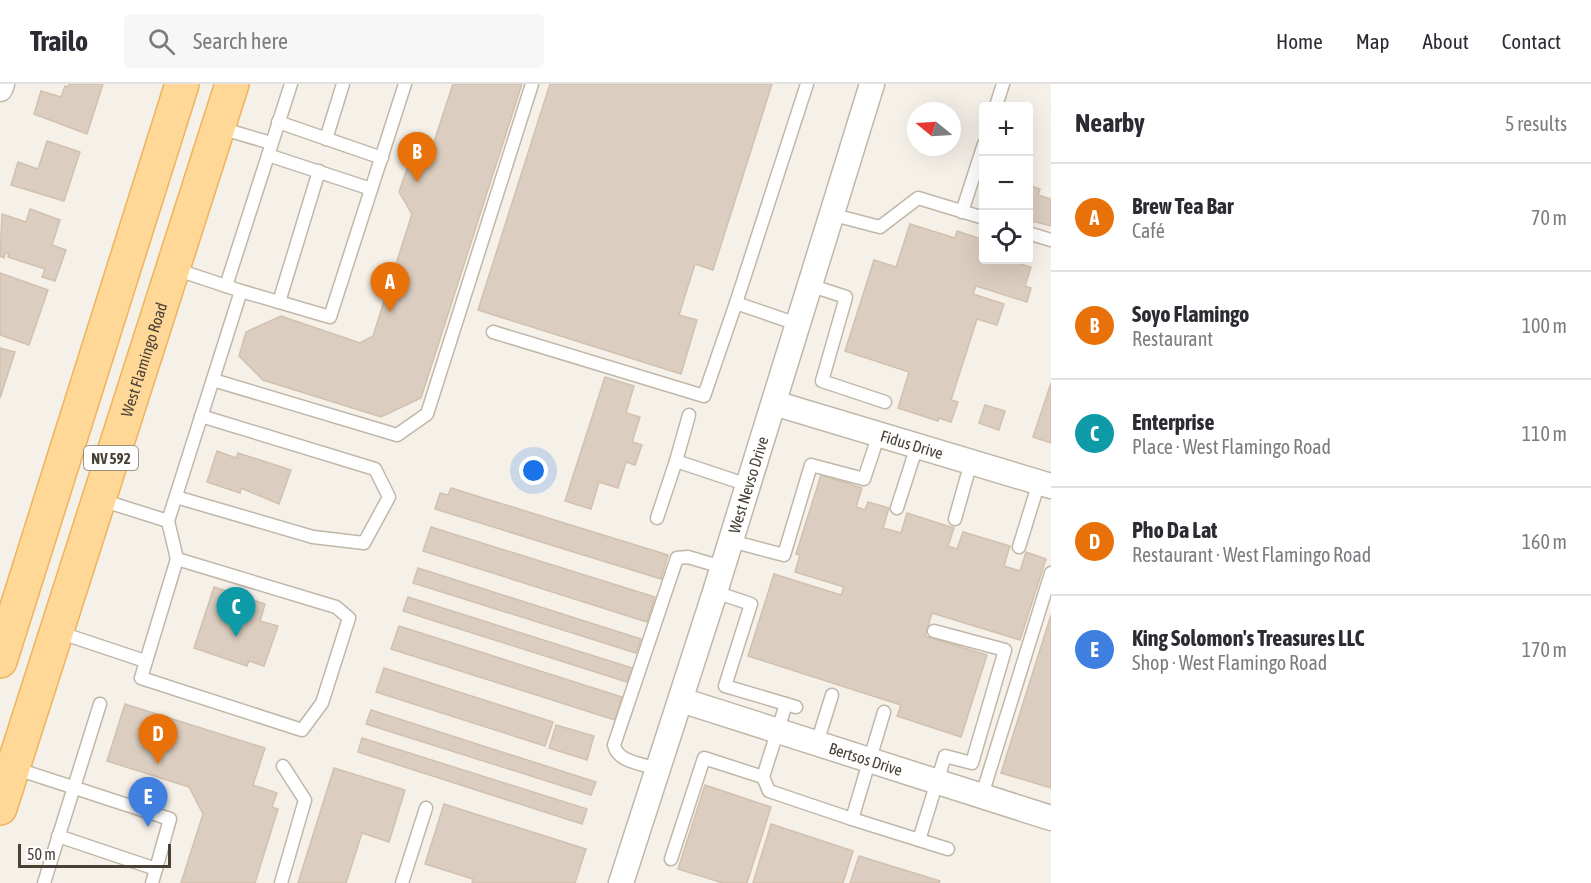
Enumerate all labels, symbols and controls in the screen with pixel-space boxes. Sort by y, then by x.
search box [124,14,544,68]
text: Trailo [30,25,88,57]
icon: search [145,25,178,58]
text: Search here [193,28,288,54]
text: Home [1276,29,1323,53]
text: Map [1356,29,1390,53]
text: About [1423,29,1469,53]
text: Contact [1502,29,1561,53]
north arrow [907,102,961,156]
map controls [979,102,1033,264]
button: + [979,102,1033,156]
text: Nearby [1075,108,1145,138]
text: 5 results [1505,112,1567,135]
pin: B [398,132,436,182]
button: − [979,156,1033,210]
text: Brew Tea Bar [1132,193,1234,219]
text: A [1090,206,1099,229]
text: 70 m [1531,206,1567,229]
button: locate [979,210,1033,264]
text: Café [1132,219,1165,242]
pin: A [370,262,410,312]
street label: West Flamingo Road [117,300,170,419]
text: Soyo Flamingo [1132,301,1249,327]
text: B [1090,314,1099,337]
text: 100 m [1522,314,1567,337]
text: Restaurant [1132,327,1213,350]
text: Enterprise [1132,409,1214,435]
text: C [1090,422,1099,445]
text: 110 m [1522,422,1567,445]
street label: Fidus Drive [879,426,945,462]
street label: West Nevso Drive [725,434,772,535]
text: Place · West Flamingo Road [1132,435,1331,458]
road number: NV 592 [84,446,138,470]
your location [519,456,548,485]
text: Pho Da Lat [1132,517,1217,543]
text: D [1089,530,1100,553]
text: 160 m [1522,530,1567,553]
text: Restaurant · West Flamingo Road [1132,543,1371,566]
pin: C [216,588,256,637]
text: King Solomon's Treasures LLC [1132,625,1365,651]
text: E [1090,638,1099,661]
text: 170 m [1522,638,1567,661]
text: Shop · West Flamingo Road [1132,651,1327,674]
pin: D [138,714,178,764]
street label: Bertsos Drive [827,739,905,779]
pin: E [128,778,168,827]
scale bar [18,841,171,868]
text: 50 m [27,845,56,863]

